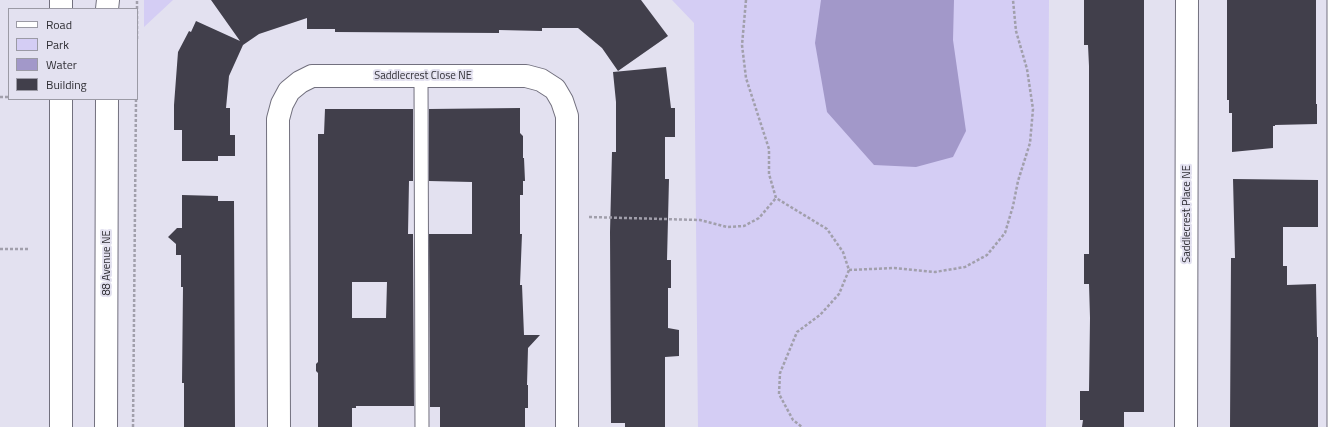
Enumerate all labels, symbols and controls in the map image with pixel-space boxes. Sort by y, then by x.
legend [8,8,138,100]
text: Road [46,15,72,34]
text: Park [46,35,69,54]
text: Water [46,55,77,74]
street label: Saddlecrest Close NE [374,69,472,83]
text: Building [46,75,87,94]
street label: Saddlecrest Place NE [1180,165,1194,263]
street label: 88 Avenue NE [100,230,114,296]

